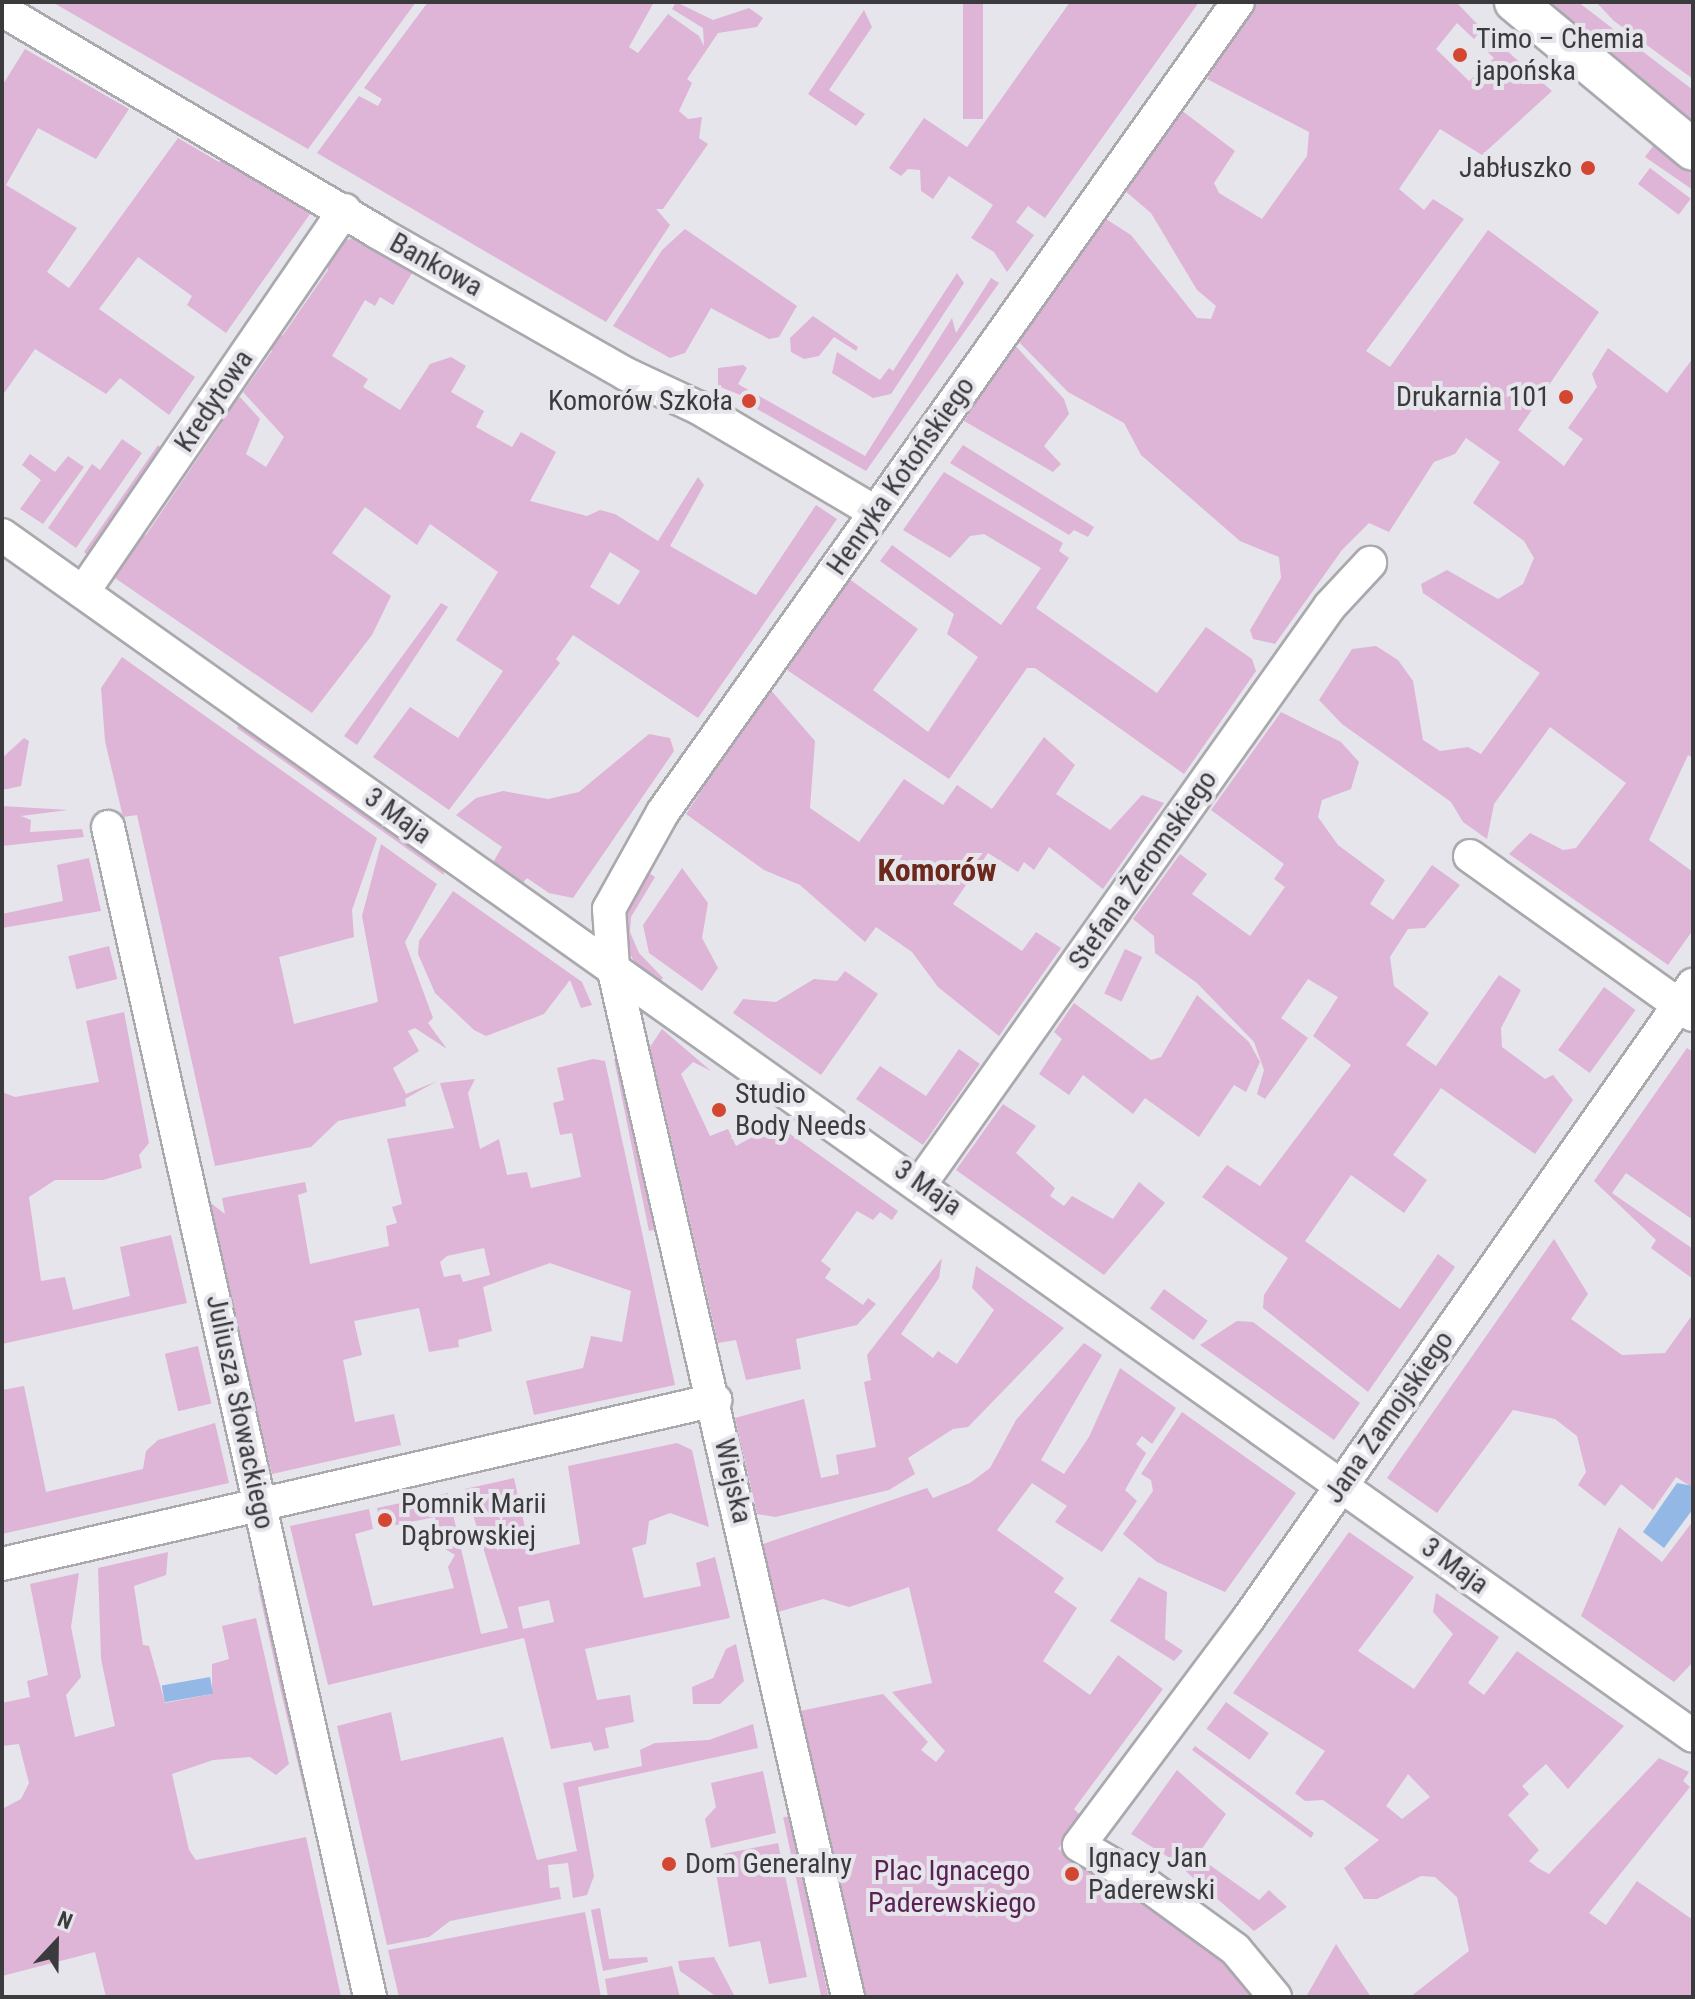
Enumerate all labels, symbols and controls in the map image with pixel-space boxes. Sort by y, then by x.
place label: Timo – Chemia japońska [1476,22,1644,88]
marker: Timo – Chemia japońska [1451,46,1469,64]
place label: Jabłuszko [1459,151,1572,185]
marker: Jabłuszko [1579,159,1597,177]
street label: Bankowa [384,226,488,304]
street label: Kredytowa [168,344,260,458]
street label: Henryka Kotońskiego [820,370,982,582]
place label: Drukarnia 101 [1396,380,1550,414]
place label: Komorów Szkoła [548,384,733,418]
marker: Drukarnia 101 [1557,388,1575,406]
marker: Komorów Szkoła [740,392,758,410]
street label: Stefana Żeromskiego [1062,764,1224,976]
street label: 3 Maja [358,781,438,851]
district label: Komorów [877,851,997,889]
place label: Studio Body Needs [735,1077,867,1143]
marker: Studio Body Needs [710,1101,728,1119]
street label: 3 Maja [888,1153,968,1223]
street label: Juliusza Słowackiego [199,1292,281,1532]
street label: Jana Zamojskiego [1317,1324,1461,1510]
street label: Wiejska [707,1435,759,1527]
place label: Pomnik Marii Dąbrowskiej [401,1487,546,1553]
marker: Pomnik Marii Dąbrowskiej [376,1511,394,1529]
street label: 3 Maja [1415,1531,1495,1601]
place label: Ignacy Jan Paderewski [1088,1841,1215,1907]
place label: Dom Generalny [685,1847,852,1881]
park label: Plac Ignacego Paderewskiego [868,1854,1036,1920]
marker: Dom Generalny [660,1855,678,1873]
marker: Ignacy Jan Paderewski [1063,1865,1081,1883]
north arrow [16,1903,96,1983]
text: N [54,1906,76,1934]

